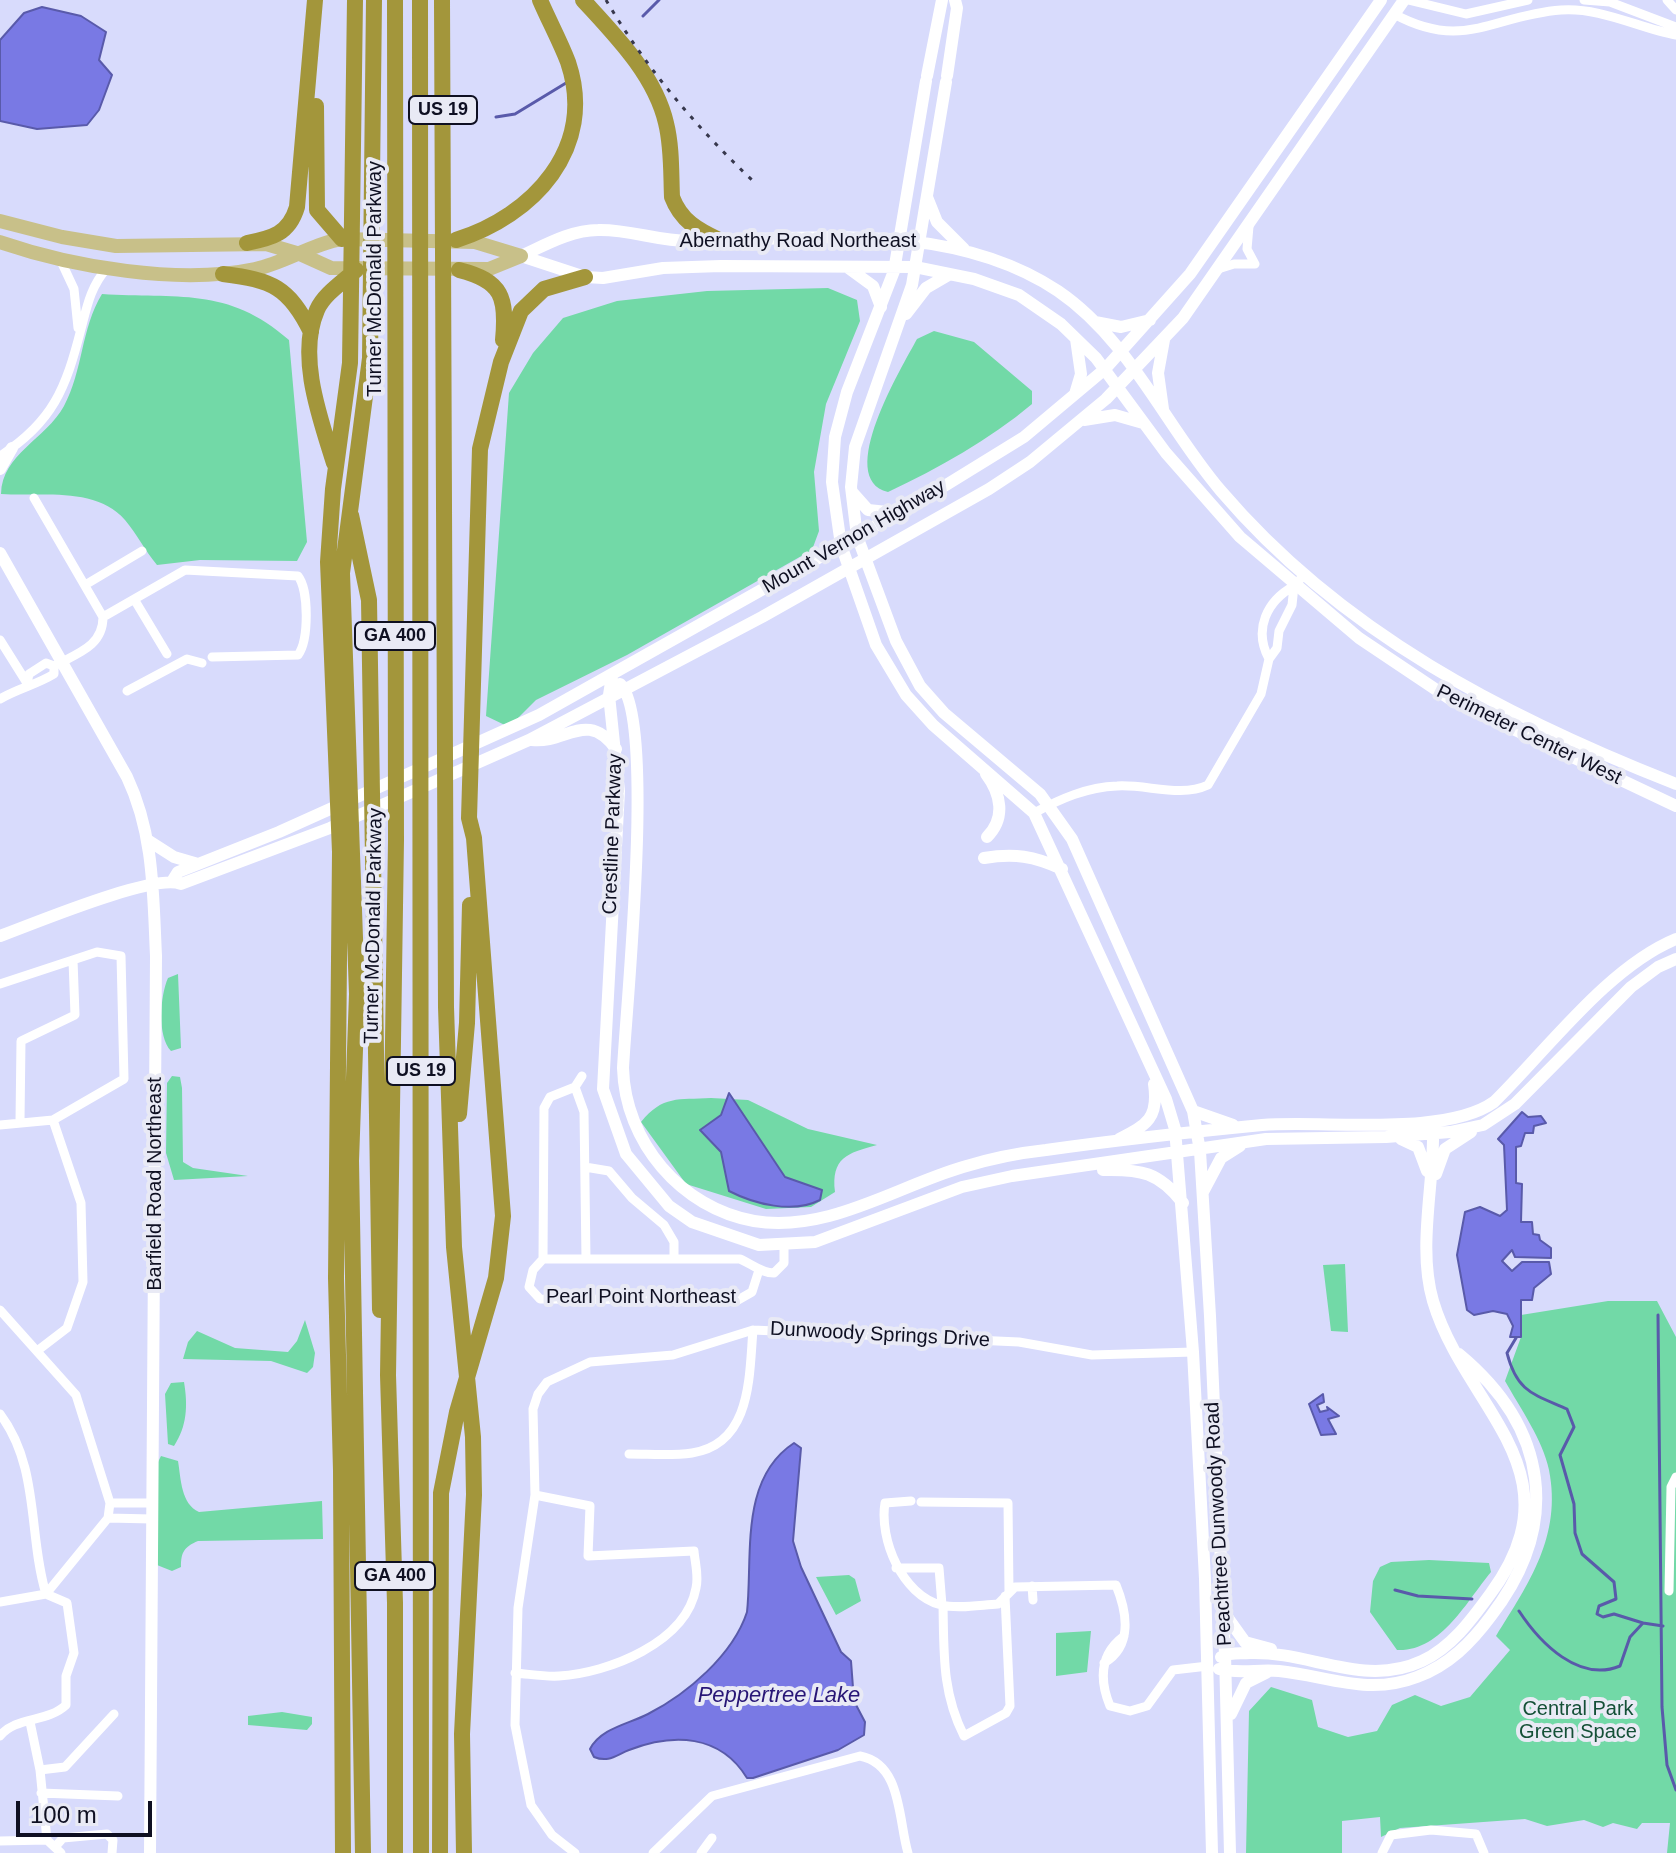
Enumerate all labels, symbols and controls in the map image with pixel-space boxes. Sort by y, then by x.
road number: US 19 [409,96,477,124]
street label: Turner McDonald Parkway [363,161,387,397]
street label: Abernathy Road Northeast [680,229,916,253]
street label: Mount Vernon Highway [758,475,950,599]
road number: GA 400 [355,622,435,650]
street label: Perimeter Center West [1432,680,1626,790]
street label: Crestline Parkway [598,753,628,915]
street label: Turner McDonald Parkway [360,808,388,1044]
road number: US 19 [387,1057,455,1085]
street label: Barfield Road Northeast [143,1077,167,1291]
street label: Pearl Point Northeast [546,1285,736,1309]
street label: Dunwoody Springs Drive [769,1317,991,1353]
street label: Peachtree Dunwoody Road [1201,1401,1237,1647]
road number: GA 400 [355,1562,435,1590]
water label: Peppertree Lake [698,1683,860,1709]
park label: Central Park Green Space [1519,1697,1637,1744]
scale bar [20,1785,156,1835]
text: 100 m [30,1801,97,1828]

